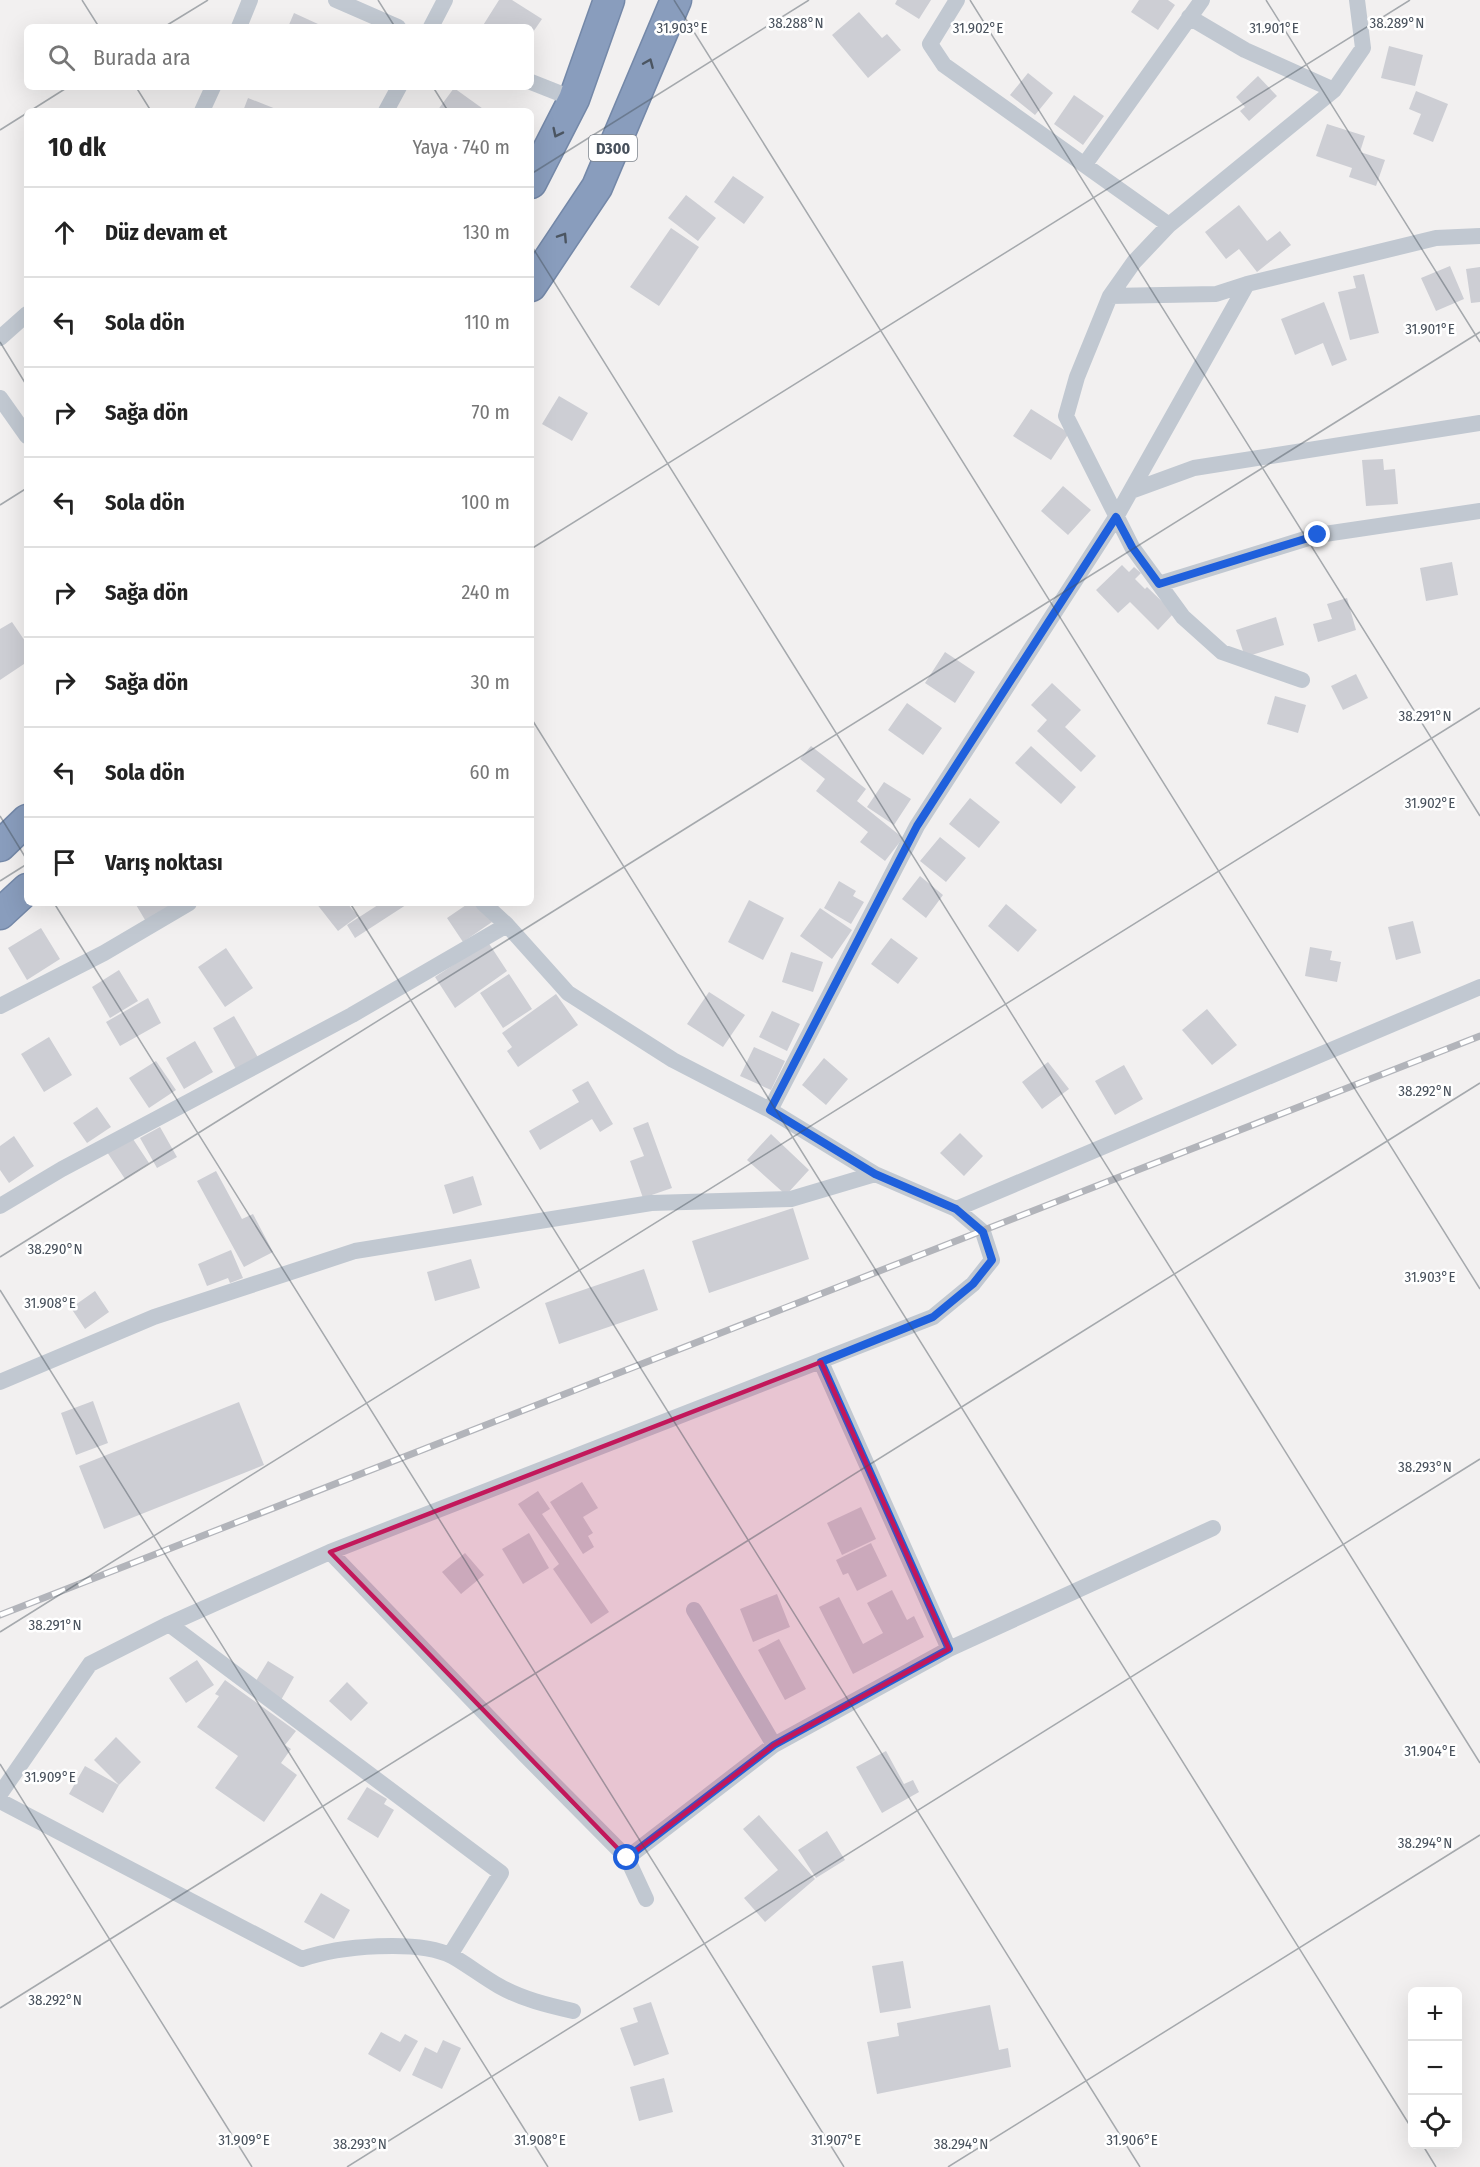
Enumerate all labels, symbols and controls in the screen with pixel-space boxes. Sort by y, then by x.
text: 38.288°N [768,14,824,32]
text: 38.289°N [1370,14,1424,32]
text: 31.903°E [657,19,707,37]
text: 31.902°E [953,19,1003,37]
text: 31.901°E [1249,19,1299,37]
search box [24,24,534,90]
icon: search [45,41,78,74]
text: Burada ara [93,44,191,71]
one-way arrow [642,59,654,70]
one-way arrow [553,126,565,137]
text: 10 dk [48,132,106,163]
text: Yaya · 740 m [412,135,510,159]
road number: D300 [589,135,637,161]
icon: ahead [48,216,81,249]
text: Düz devam et [105,219,227,246]
text: 130 m [463,220,510,244]
one-way arrow [556,233,567,244]
icon: left [48,306,81,339]
text: Sola dön [105,309,185,336]
text: 110 m [464,310,510,334]
text: 31.901°E [1405,320,1455,338]
icon: right [48,396,81,429]
text: Sağa dön [105,399,188,426]
text: 70 m [472,400,510,424]
icon: left [48,486,81,519]
text: Sola dön [105,489,185,516]
text: 100 m [461,490,510,514]
route end [1304,521,1330,547]
icon: right [48,576,81,609]
text: Sağa dön [105,579,188,606]
text: 240 m [461,580,510,604]
icon: right [48,666,81,699]
text: Sağa dön [105,669,188,696]
text: 30 m [470,670,510,694]
text: 38.291°N [1399,707,1451,725]
icon: left [48,756,81,789]
text: Sola dön [105,759,185,786]
text: 60 m [470,760,510,784]
text: 31.902°E [1405,794,1455,812]
icon: arrive [48,846,81,879]
text: Varış noktası [105,849,223,876]
text: 38.292°N [1398,1082,1452,1100]
text: 38.290°N [27,1240,83,1258]
text: 31.903°E [1405,1268,1455,1286]
text: 31.908°E [24,1294,76,1312]
text: 38.293°N [1398,1458,1452,1476]
text: 38.291°N [29,1616,81,1634]
text: 31.904°E [1404,1742,1456,1760]
text: 31.909°E [24,1768,76,1786]
text: 38.294°N [1398,1834,1452,1852]
route start [613,1844,639,1870]
map controls [1408,1987,1462,2149]
button: + [1408,1987,1462,2041]
text: 38.292°N [28,1991,82,2009]
button: − [1408,2041,1462,2095]
button: locate [1408,2095,1462,2149]
text: 31.909°E [218,2131,270,2149]
text: 31.908°E [514,2131,566,2149]
text: 31.907°E [811,2131,861,2149]
text: 31.906°E [1106,2131,1158,2149]
text: 38.293°N [333,2135,387,2153]
text: 38.294°N [934,2135,988,2153]

